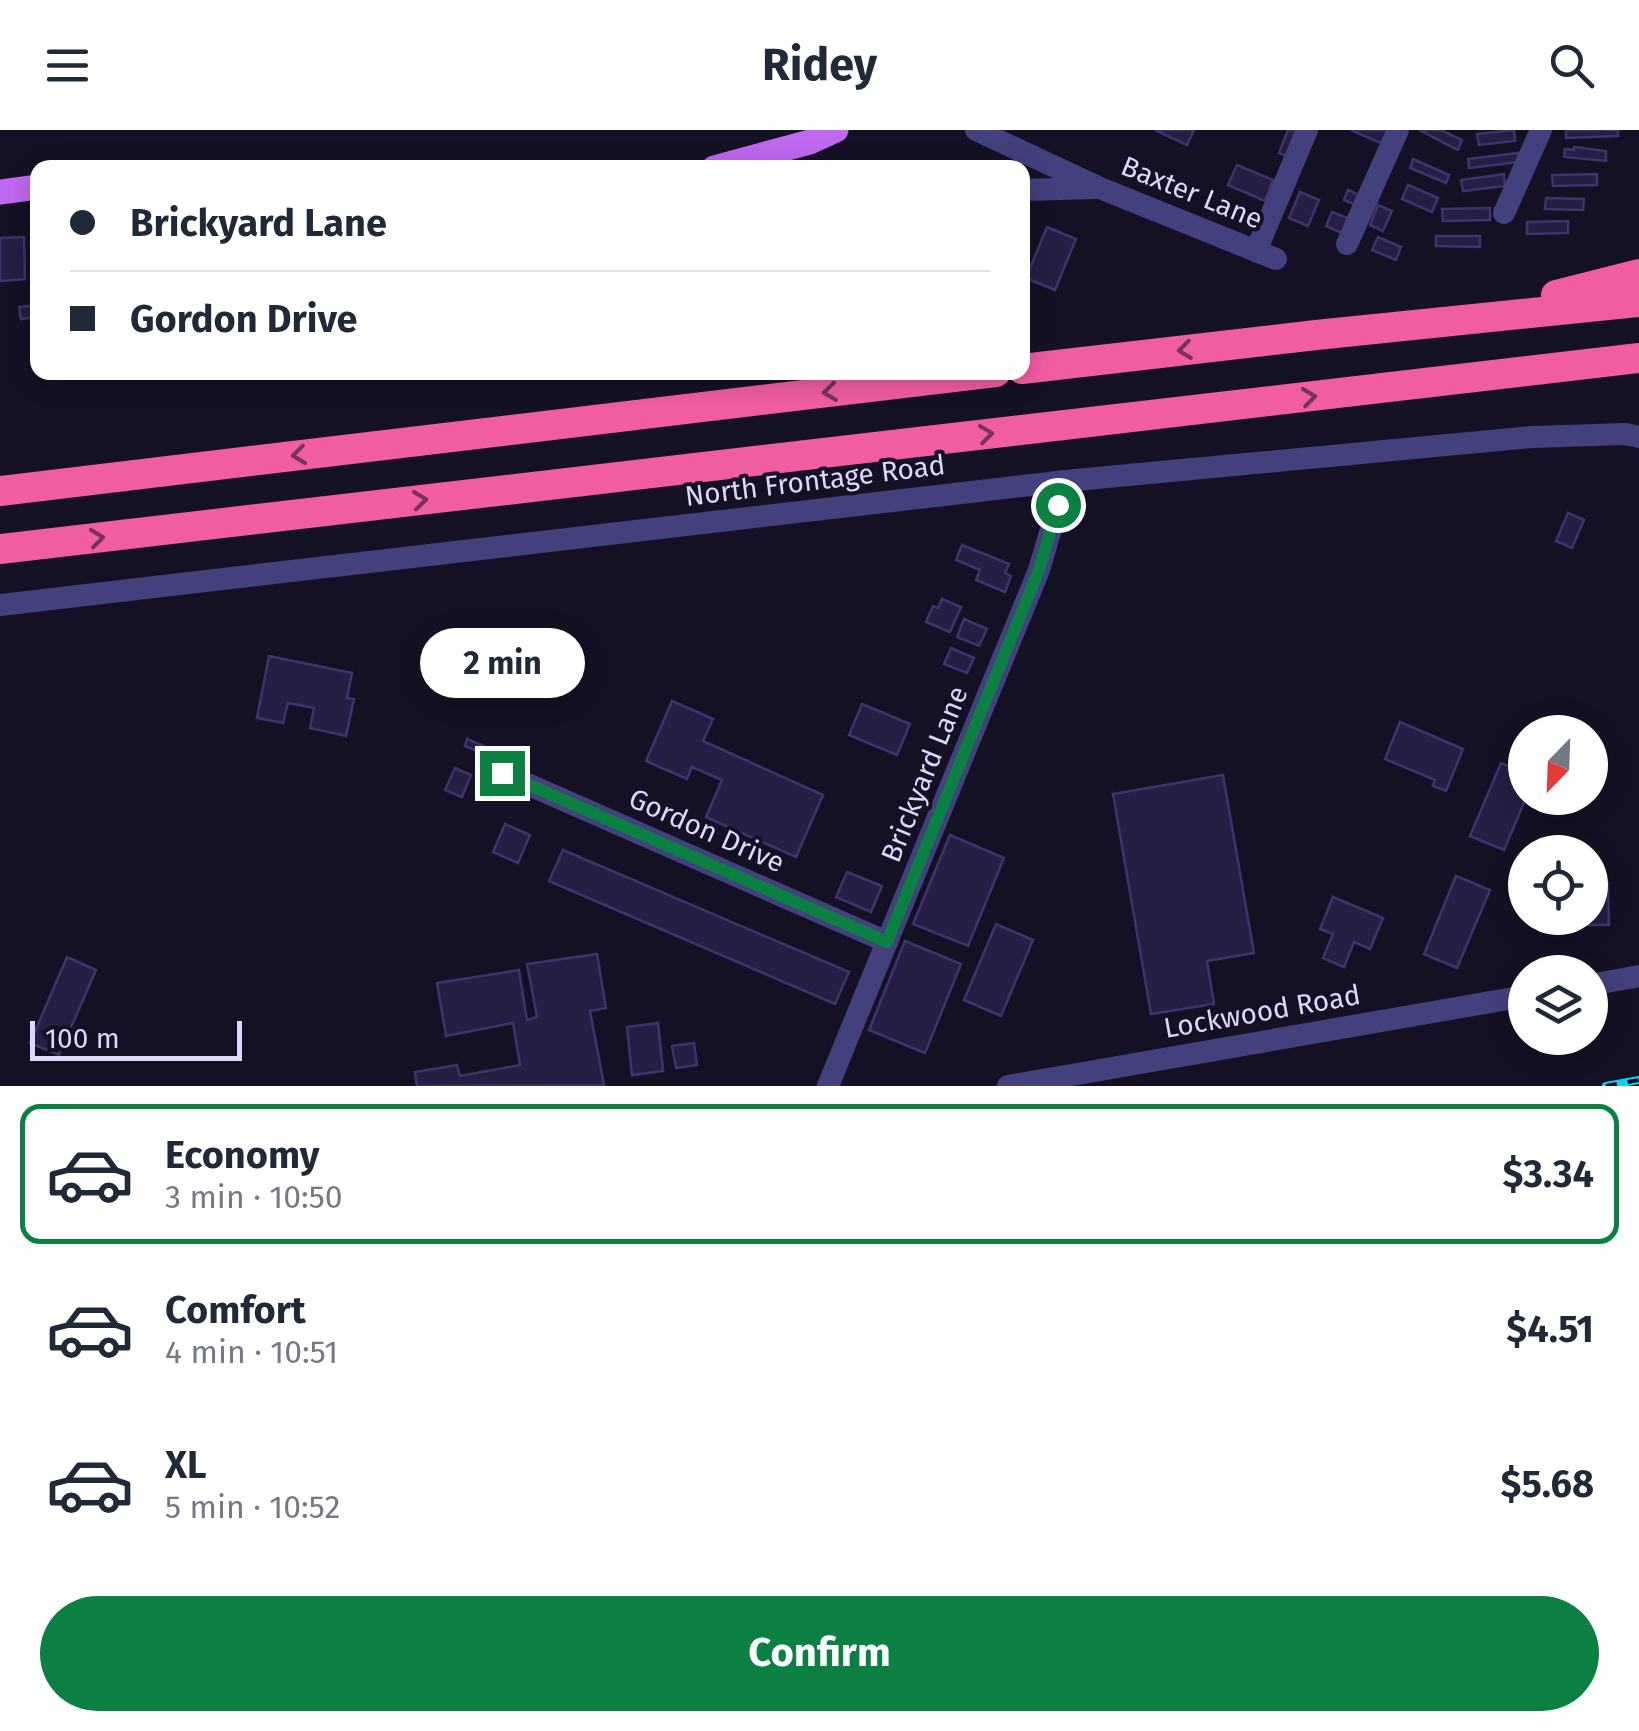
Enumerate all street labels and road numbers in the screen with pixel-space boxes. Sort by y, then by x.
street label: Baxter Lane [1116,149,1267,236]
street label: North Frontage Road [683,448,947,513]
street label: Brickyard Lane [874,681,975,867]
street label: Gordon Drive [624,782,790,879]
street label: Lockwood Road [1161,978,1363,1045]

